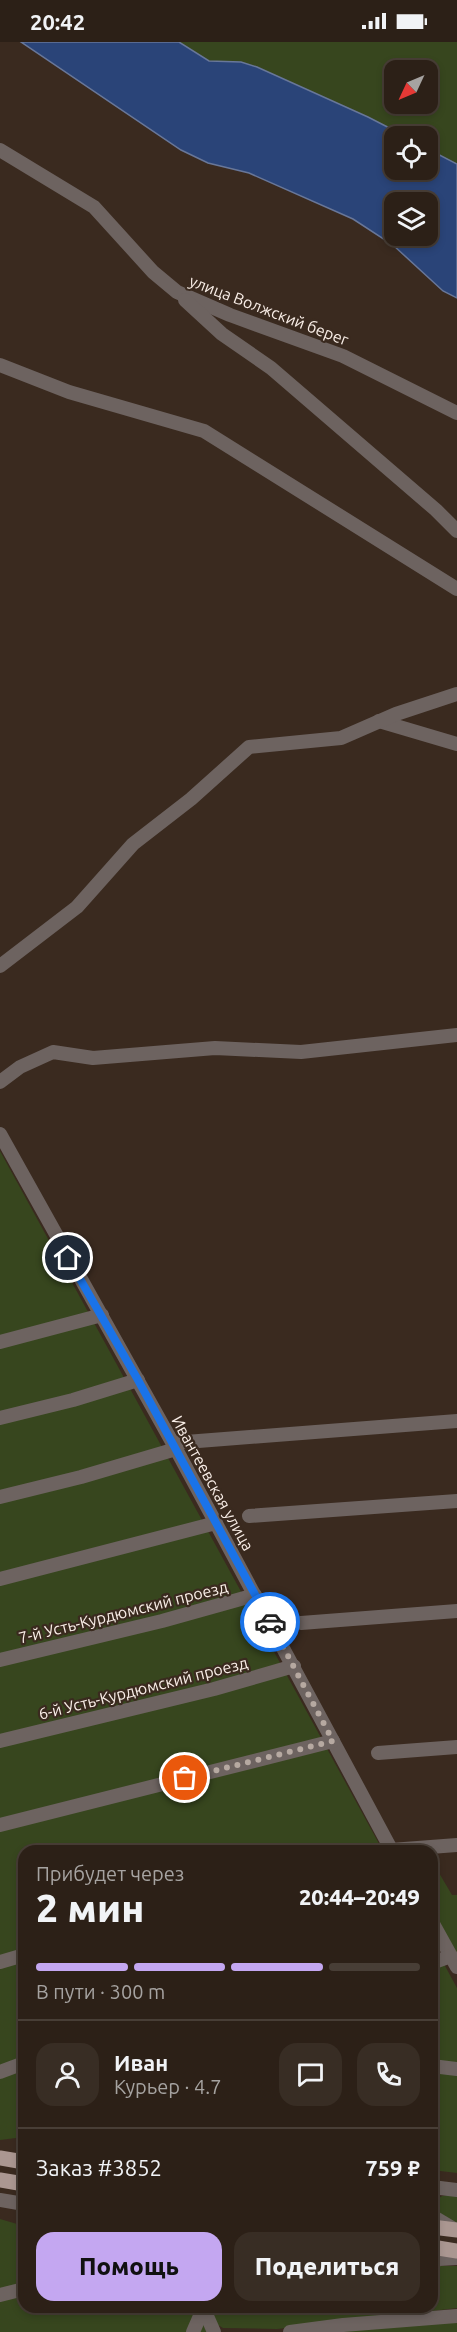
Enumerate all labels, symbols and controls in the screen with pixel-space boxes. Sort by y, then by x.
text: 20:42 [30,9,85,34]
north arrow [384,60,438,114]
map controls [384,60,438,246]
button: locate [384,126,438,180]
button: layers [384,192,438,246]
street label: улица Волжский берег [187,271,352,349]
pin [42,1232,93,1283]
icon: home [51,1241,84,1274]
street label: Ивантеевская улица [168,1412,258,1554]
street label: 7-й Усть-Курдюмский проезд [17,1577,229,1647]
courier [240,1592,300,1652]
icon: car [254,1606,287,1639]
street label: 6-й Усть-Курдюмский проезд [37,1653,249,1723]
pin [159,1752,210,1803]
icon: bag [168,1761,201,1794]
text: Прибудет через [36,1862,184,1885]
text: 20:44–20:49 [299,1884,420,1909]
text: 2 мин [36,1886,144,1929]
text: В пути · 300 m [36,1980,165,2003]
button: person [36,2043,99,2106]
button: chat [279,2043,342,2106]
button: phone [357,2043,420,2106]
text: Иван [114,2050,168,2075]
text: Курьер · 4.7 [114,2075,221,2098]
text: Заказ #3852 [36,2155,162,2180]
text: 759 ₽ [365,2155,420,2180]
button: Помощь [36,2232,222,2301]
button: Поделиться [234,2232,420,2301]

